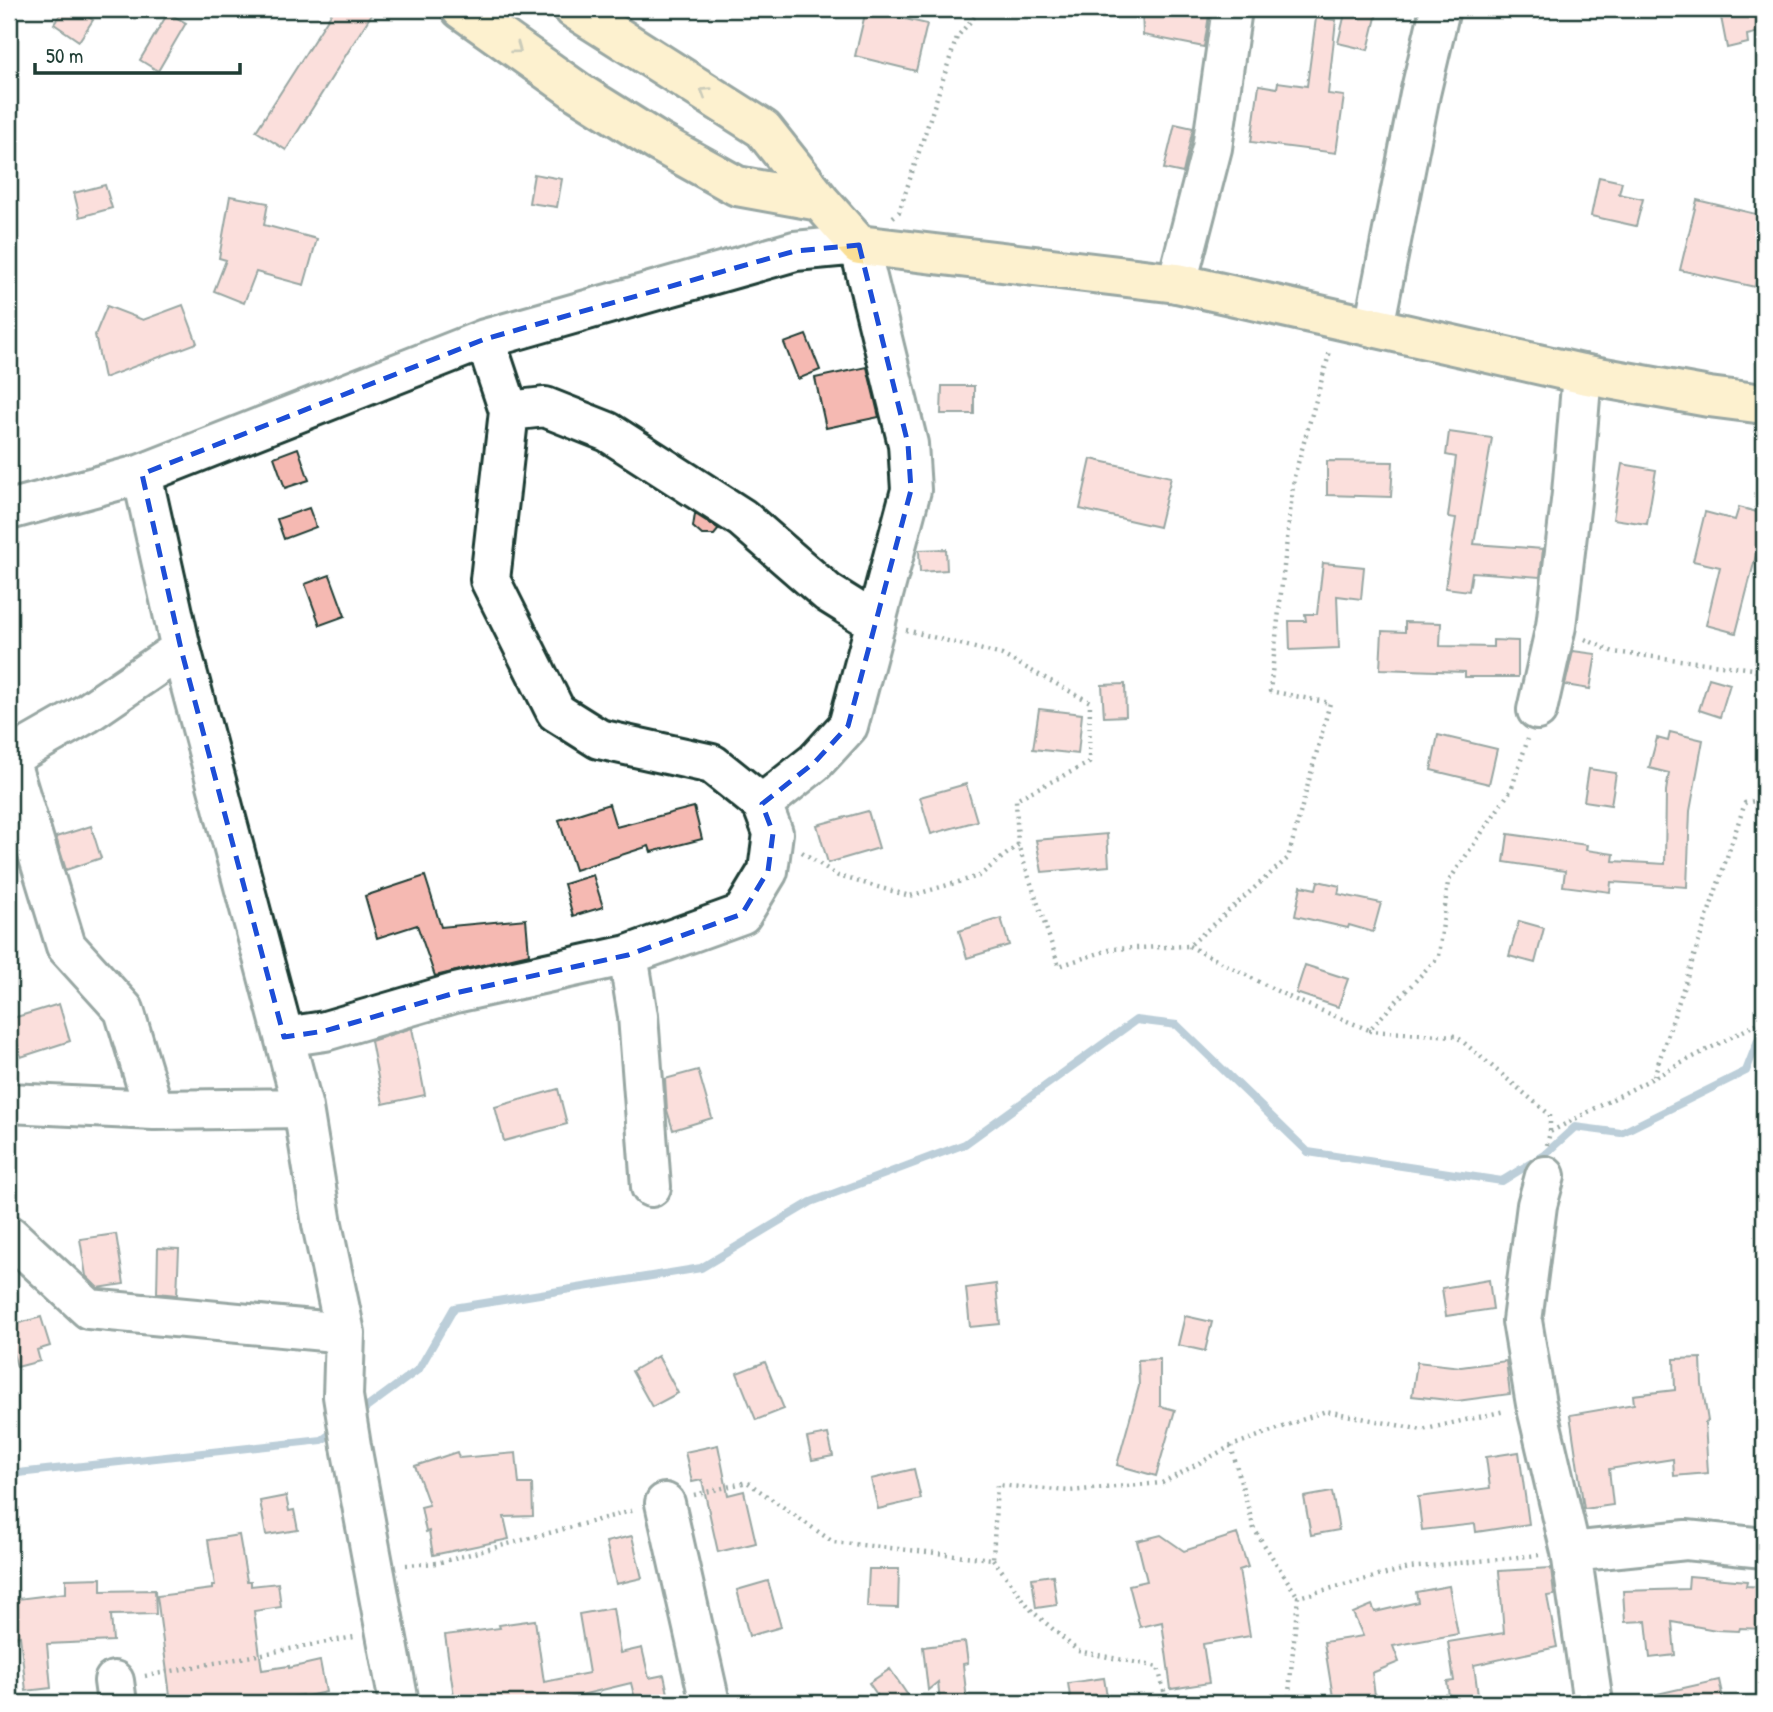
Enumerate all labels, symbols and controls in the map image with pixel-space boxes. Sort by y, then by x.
scale bar [35,32,240,76]
one-way arrow [509,40,522,53]
text: 50 m [46,41,83,70]
one-way arrow [700,87,713,100]

